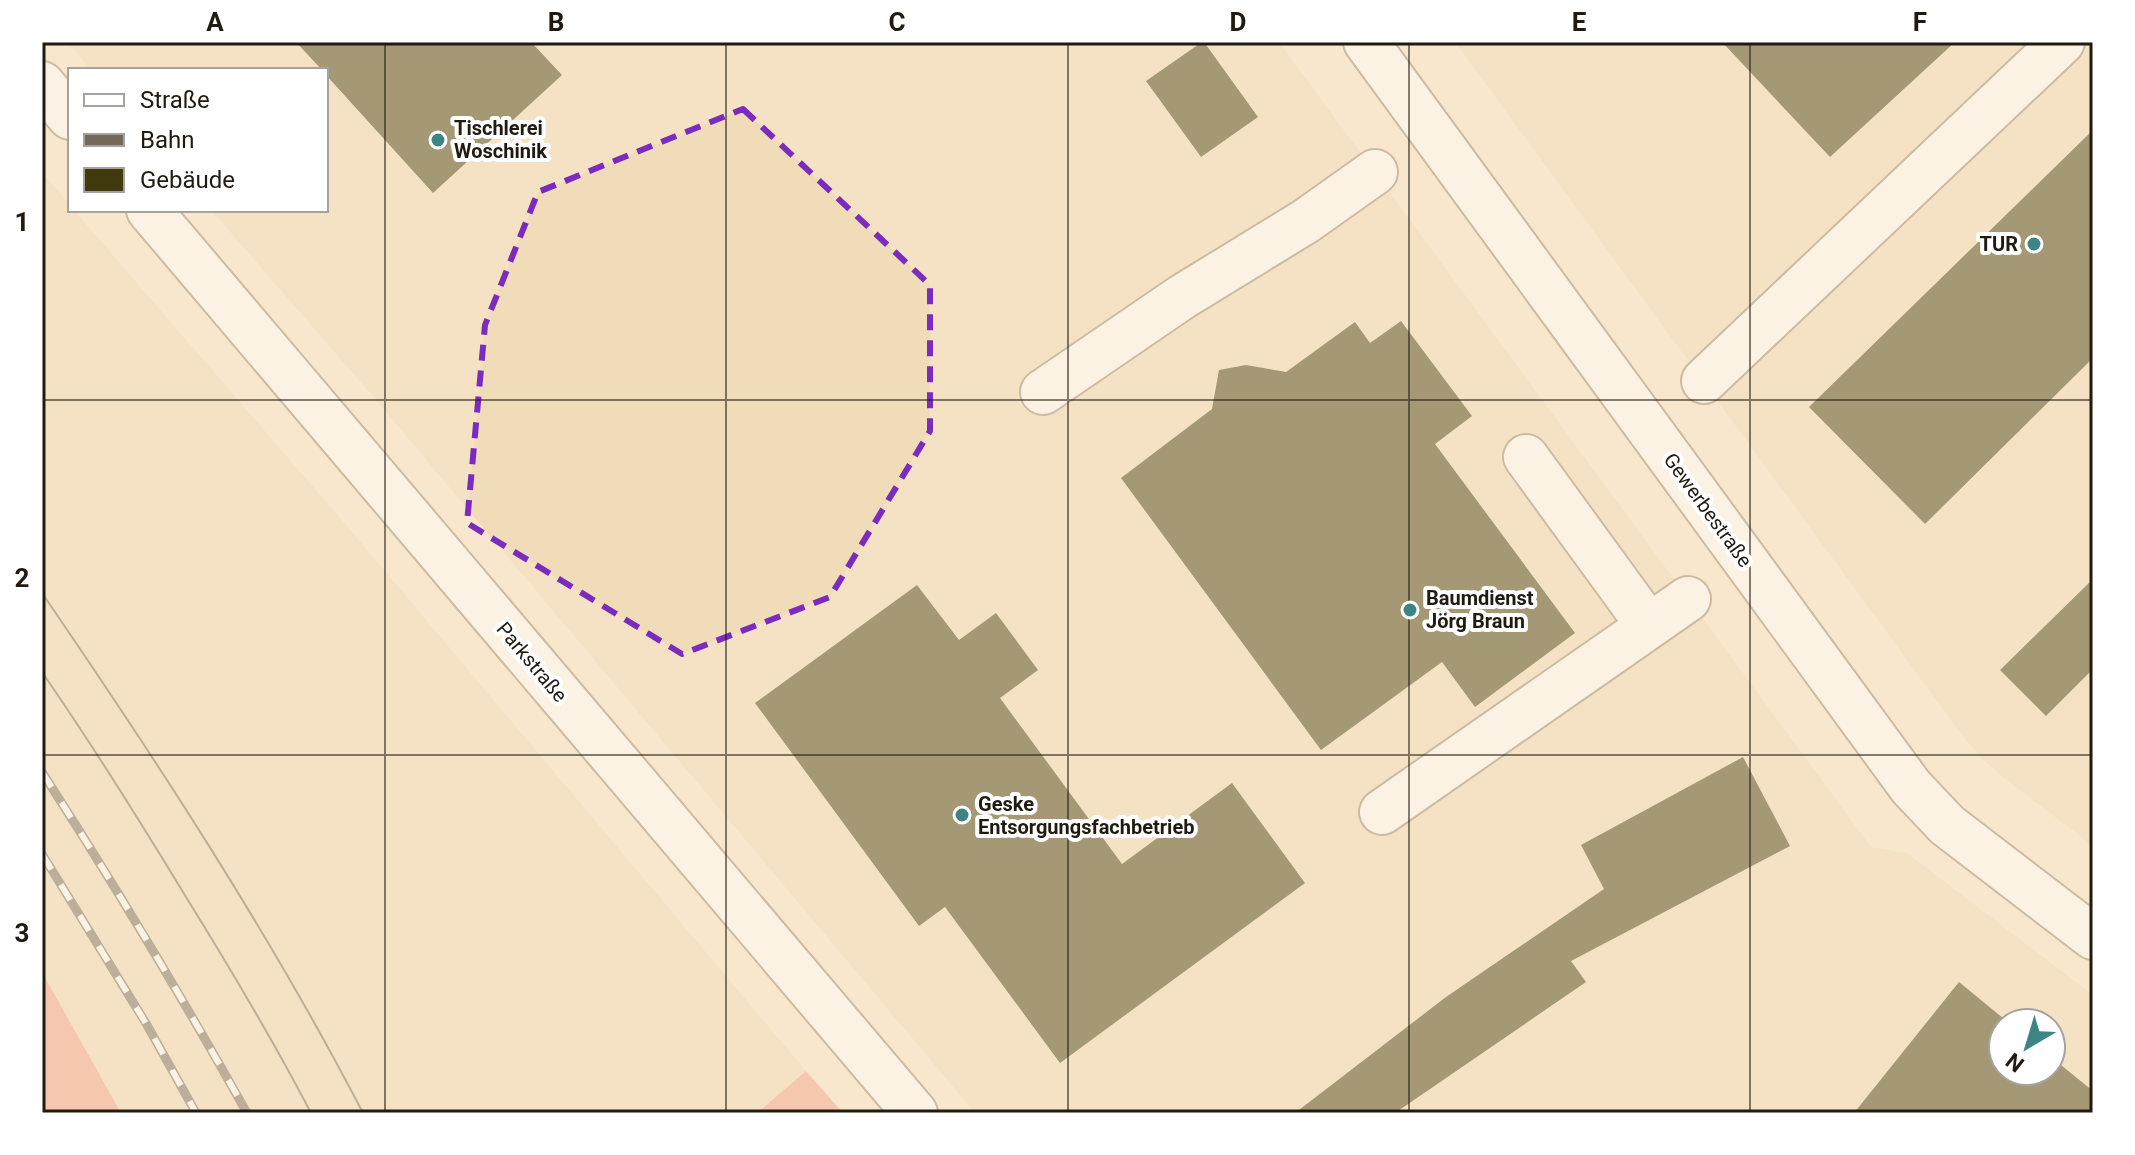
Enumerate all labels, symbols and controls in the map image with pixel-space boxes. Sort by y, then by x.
text: A [206,7,224,37]
text: B [548,7,564,37]
text: C [888,7,906,37]
text: D [1230,7,1246,37]
text: E [1572,7,1587,37]
text: F [1913,7,1927,37]
legend [68,68,328,212]
text: Straße [140,86,210,114]
place label: Tischlerei Woschinik [454,116,547,163]
text: Bahn [140,126,194,154]
marker: Tischlerei Woschinik [429,131,447,149]
text: Gebäude [140,166,235,194]
text: 1 [15,207,29,237]
place label: TUR [1980,232,2018,256]
marker: TUR [2025,235,2043,253]
street label: Gewerbestraße [1659,448,1757,572]
text: 2 [15,563,29,593]
place label: Baumdienst Jörg Braun [1426,586,1534,633]
marker: Baumdienst Jörg Braun [1401,601,1419,619]
street label: Parkstraße [492,617,572,707]
place label: Geske Entsorgungsfachbetrieb [978,792,1194,839]
marker: Geske Entsorgungsfachbetrieb [953,806,971,824]
text: 3 [15,918,29,948]
north arrow [1987,1007,2067,1087]
text: N [2001,1048,2029,1077]

